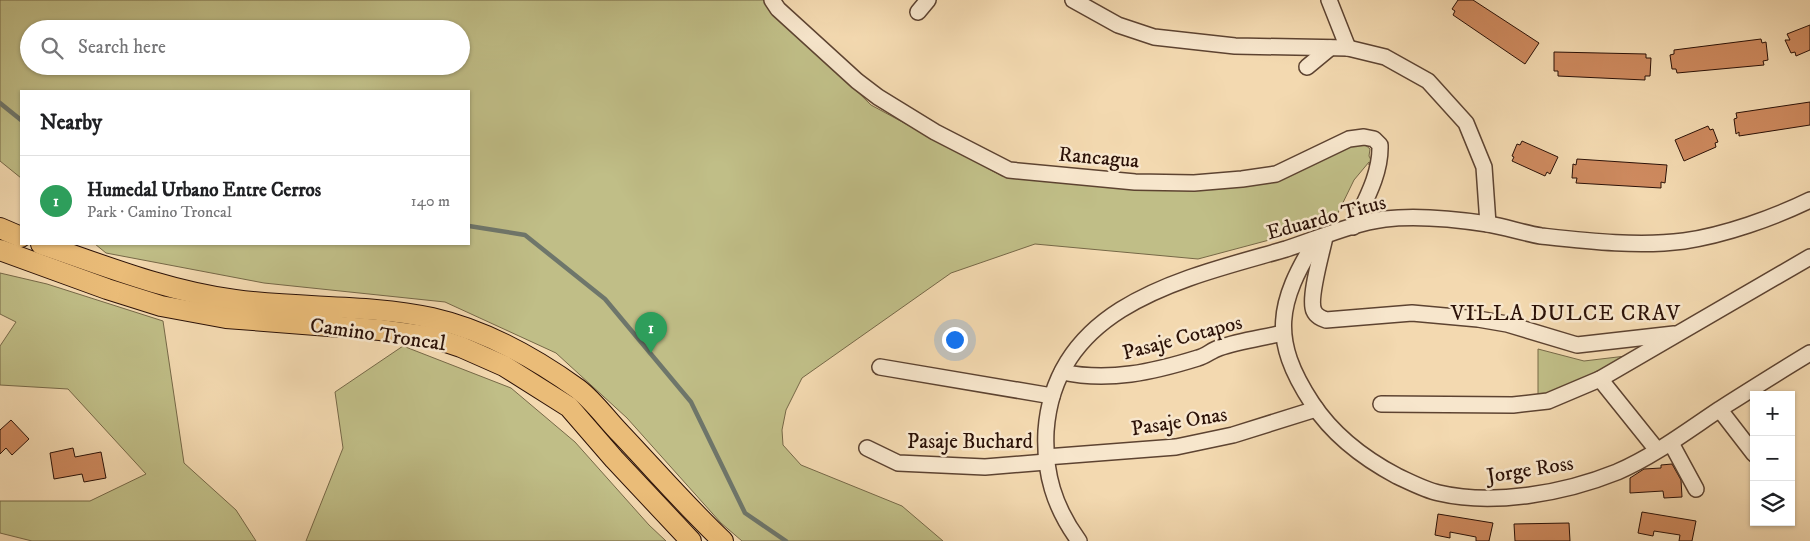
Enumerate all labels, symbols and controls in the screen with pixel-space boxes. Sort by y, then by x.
search box [20,20,470,75]
icon: search [38,34,66,62]
text: Search here [78,36,166,59]
text: Nearby [40,110,102,136]
street label: Rancagua [1057,142,1140,174]
text: Humedal Urbano Entre Cerros [87,179,321,202]
street label: Eduardo Titus [1264,190,1389,246]
text: 1 [53,191,59,211]
text: 140 m [411,191,450,211]
text: Park · Camino Troncal [87,202,232,222]
district label: VILLA DULCE CRAV [1450,300,1681,327]
street label: Pasaje Cotapos [1120,310,1245,366]
pin: 1 [635,312,667,353]
street label: Camino Troncal [308,313,448,357]
your location [942,327,968,353]
map controls [1750,391,1795,526]
button: + [1750,391,1795,436]
street label: Pasaje Onas [1129,402,1229,442]
street label: Pasaje Buchard [907,429,1033,455]
button: − [1750,436,1795,481]
street label: Jorge Ross [1483,450,1575,490]
button: layers [1750,481,1795,526]

